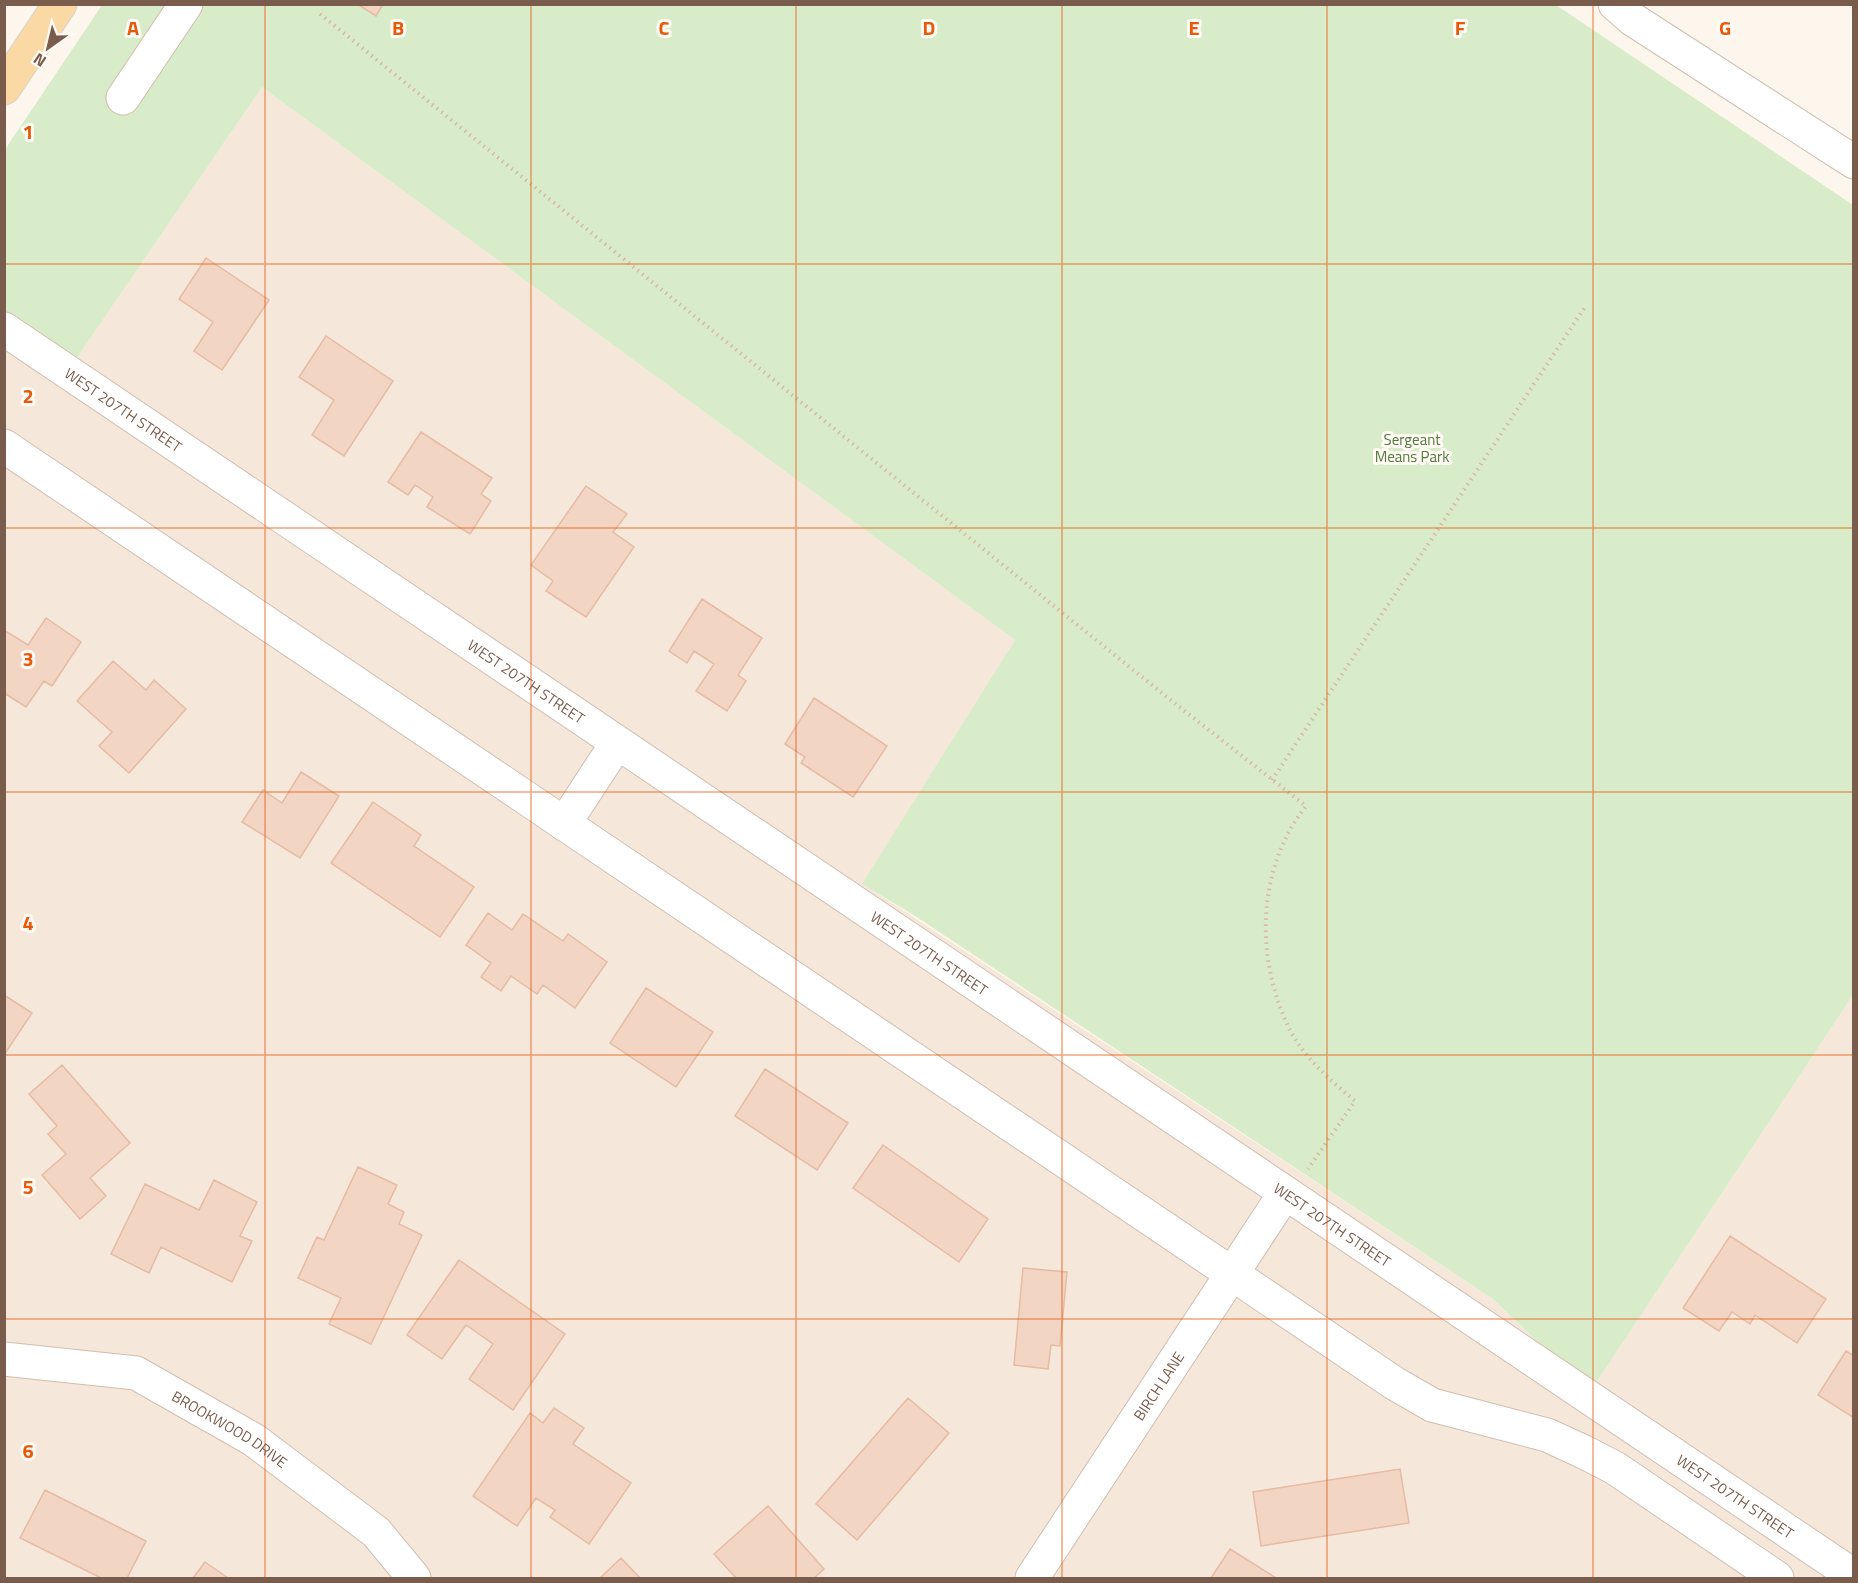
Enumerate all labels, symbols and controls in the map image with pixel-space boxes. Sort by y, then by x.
text: A [127,12,139,43]
text: B [392,12,404,43]
text: C [659,12,670,43]
text: D [923,12,935,43]
text: E [1188,12,1200,43]
text: F [1455,12,1466,43]
text: G [1719,12,1731,43]
north arrow [18,18,78,78]
text: N [28,47,51,73]
text: 1 [22,116,34,147]
street label: WEST 207TH STREET [60,362,187,457]
text: 2 [22,380,34,411]
park label: Sergeant Means Park [1375,428,1449,468]
street label: WEST 207TH STREET [463,633,590,729]
text: 3 [22,643,34,674]
street label: WEST 207TH STREET [866,905,993,1001]
text: 4 [22,907,34,938]
text: 5 [22,1171,34,1202]
street label: WEST 207TH STREET [1269,1177,1396,1272]
street label: BIRCH LANE [1127,1347,1189,1425]
street label: BROOKWOOD DRIVE [168,1384,293,1473]
text: 6 [22,1435,34,1466]
street label: WEST 207TH STREET [1672,1448,1799,1544]

